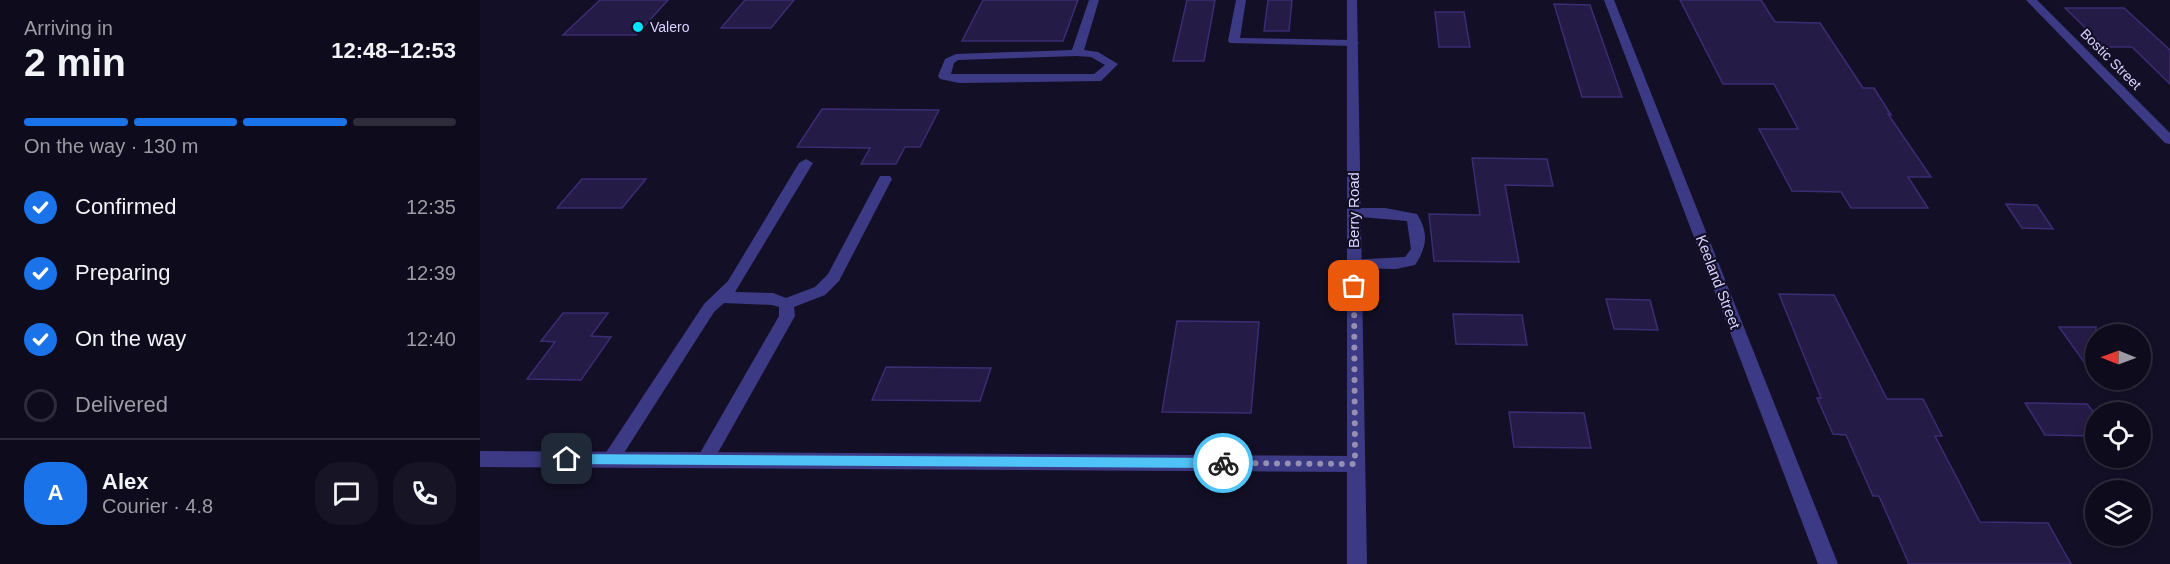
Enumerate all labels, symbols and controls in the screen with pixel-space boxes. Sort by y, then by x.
text: Arriving in [24,17,113,39]
place label: Valero [650,19,690,35]
marker: Valero [631,20,645,34]
street label: Bostic Street [2077,25,2145,93]
text: 12:48–12:53 [331,38,456,63]
text: 2 min [24,41,126,84]
text: On the way · 130 m [24,135,199,157]
street label: Berry Road [1345,172,1362,248]
icon: check [24,191,57,224]
text: Confirmed [75,194,176,219]
text: 12:35 [406,196,456,218]
street label: Keeland Street [1693,232,1744,332]
icon: check [24,257,57,290]
text: Preparing [75,260,170,285]
pin [1328,260,1379,311]
text: 12:39 [406,262,456,284]
icon: bag [1337,269,1370,302]
icon: check [24,323,57,356]
north arrow [2085,324,2151,390]
map controls [2085,324,2151,546]
text: On the way [75,326,186,351]
text: 12:40 [406,328,456,350]
text: Delivered [75,392,168,417]
button: locate [2085,402,2151,468]
pin [541,433,592,484]
courier [1193,433,1253,493]
icon: home [550,442,583,475]
icon: bike [1207,447,1240,480]
button: chat [315,462,378,525]
button: phone [393,462,456,525]
text: Alex [102,469,148,494]
text: A [48,480,63,505]
button: layers [2085,480,2151,546]
text: Courier · 4.8 [102,495,213,517]

